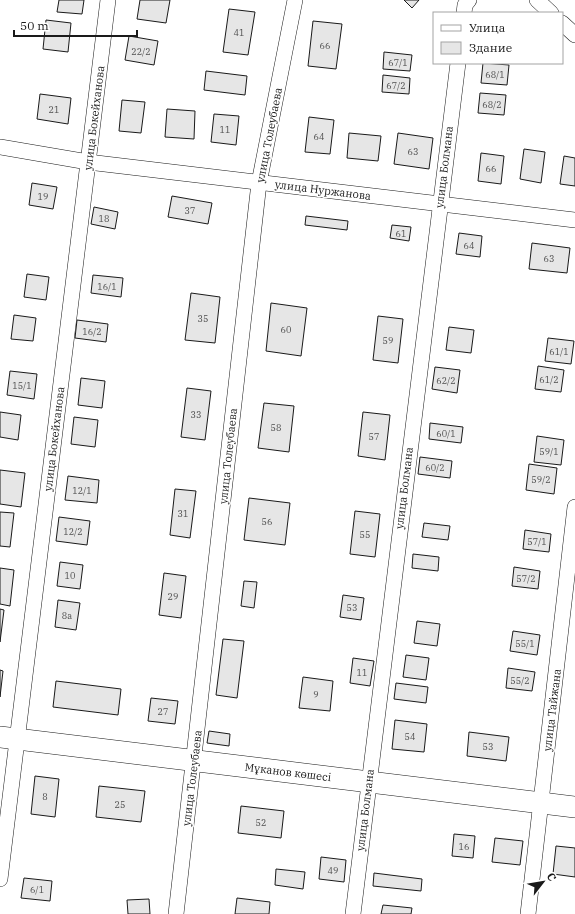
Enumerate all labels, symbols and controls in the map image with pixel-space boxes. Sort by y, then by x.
scale bar [14,12,137,38]
legend [433,12,563,64]
text: 50 m [20,18,49,33]
text: Улица [469,20,506,35]
house number: 41 [234,27,244,38]
house number: 66 [320,40,330,51]
text: Здание [469,40,512,55]
house number: 22/2 [131,46,151,57]
house number: 67/1 [388,57,408,68]
street label: улица Бокейханова [81,65,107,171]
house number: 68/1 [485,69,505,80]
house number: 67/2 [386,80,406,91]
street label: улица Толеубаева [253,86,285,184]
house number: 68/2 [482,99,502,110]
house number: 21 [49,104,59,115]
house number: 11 [220,124,230,135]
street label: улица Болмана [432,125,456,209]
house number: 64 [314,131,324,142]
house number: 63 [408,146,418,157]
house number: 66 [486,163,496,174]
street label: улица Нуржанова [274,177,372,203]
house number: 19 [38,191,48,202]
house number: 37 [185,205,195,216]
house number: 18 [99,213,109,224]
house number: 61 [396,228,406,239]
house number: 64 [464,240,474,251]
house number: 63 [544,253,554,264]
house number: 16/1 [97,281,117,292]
house number: 35 [198,313,208,324]
house number: 60 [281,324,291,335]
house number: 16/2 [82,326,102,337]
house number: 59 [383,335,393,346]
house number: 61/1 [549,346,569,357]
house number: 61/2 [539,374,559,385]
house number: 62/2 [436,375,456,386]
house number: 15/1 [12,380,32,391]
street label: улица Бокейханова [41,386,67,492]
street label: улица Толеубаева [216,407,240,505]
house number: 33 [191,409,201,420]
house number: 58 [271,422,281,433]
house number: 60/1 [436,428,456,439]
house number: 57 [369,431,379,442]
street label: улица Болмана [392,446,416,530]
house number: 59/1 [539,446,559,457]
house number: 60/2 [425,462,445,473]
house number: 59/2 [531,474,551,485]
house number: 12/1 [72,485,92,496]
house number: 31 [178,508,188,519]
house number: 56 [262,516,272,527]
house number: 12/2 [63,526,83,537]
house number: 55 [360,529,370,540]
house number: 57/1 [527,536,547,547]
house number: 10 [65,570,75,581]
house number: 57/2 [516,573,536,584]
house number: 29 [168,591,178,602]
house number: 53 [347,602,357,613]
house number: 8а [62,610,72,621]
house number: 55/1 [515,638,535,649]
house number: 11 [357,667,367,678]
street label: улица Тайжана [540,668,564,752]
house number: 55/2 [510,675,530,686]
house number: 9 [313,689,319,700]
house number: 27 [158,706,168,717]
street label: улица Толеубаева [179,729,205,827]
house number: 54 [405,731,415,742]
house number: 53 [483,741,493,752]
street label: Мұканов көшесі [244,760,333,784]
street label: улица Болмана [353,768,377,852]
house number: 8 [42,791,48,802]
house number: 25 [115,799,125,810]
house number: 52 [256,817,266,828]
house number: 16 [459,841,469,852]
north arrow [523,862,563,902]
house number: 49 [328,865,338,876]
text: С [544,870,559,884]
house number: 6/1 [30,884,44,895]

